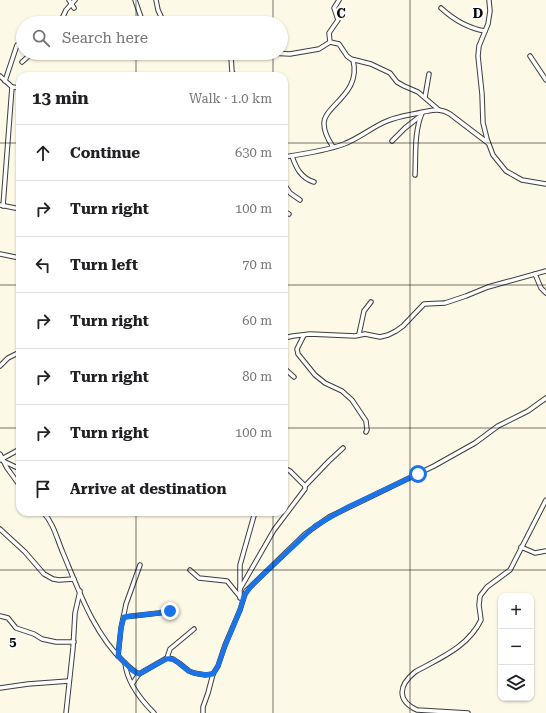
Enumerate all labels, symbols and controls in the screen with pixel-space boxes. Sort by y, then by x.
text: C [336,6,346,21]
text: D [473,6,483,21]
search box [16,16,288,60]
icon: search [30,27,52,49]
text: Search here [62,29,148,47]
text: 13 min [32,88,89,108]
text: Walk · 1.0 km [189,91,272,106]
icon: ahead [32,142,54,164]
text: Continue [70,144,140,162]
text: 630 m [235,145,272,160]
icon: right [32,198,54,220]
text: Turn right [70,200,149,218]
text: 100 m [235,201,272,216]
icon: left [32,254,54,276]
text: Turn left [70,256,138,274]
text: 70 m [242,257,272,272]
icon: right [32,310,54,332]
text: Turn right [70,312,149,330]
text: 60 m [242,313,272,328]
icon: right [32,366,54,388]
text: Turn right [70,368,149,386]
text: 80 m [242,369,272,384]
icon: right [32,422,54,444]
text: Turn right [70,424,149,442]
text: 100 m [235,425,272,440]
route start [409,465,427,483]
icon: arrive [32,478,54,500]
text: Arrive at destination [70,480,226,498]
map controls [498,593,534,701]
button: + [498,593,534,629]
route end [161,602,179,620]
button: − [498,629,534,665]
text: 5 [9,634,17,649]
button: layers [498,665,534,701]

